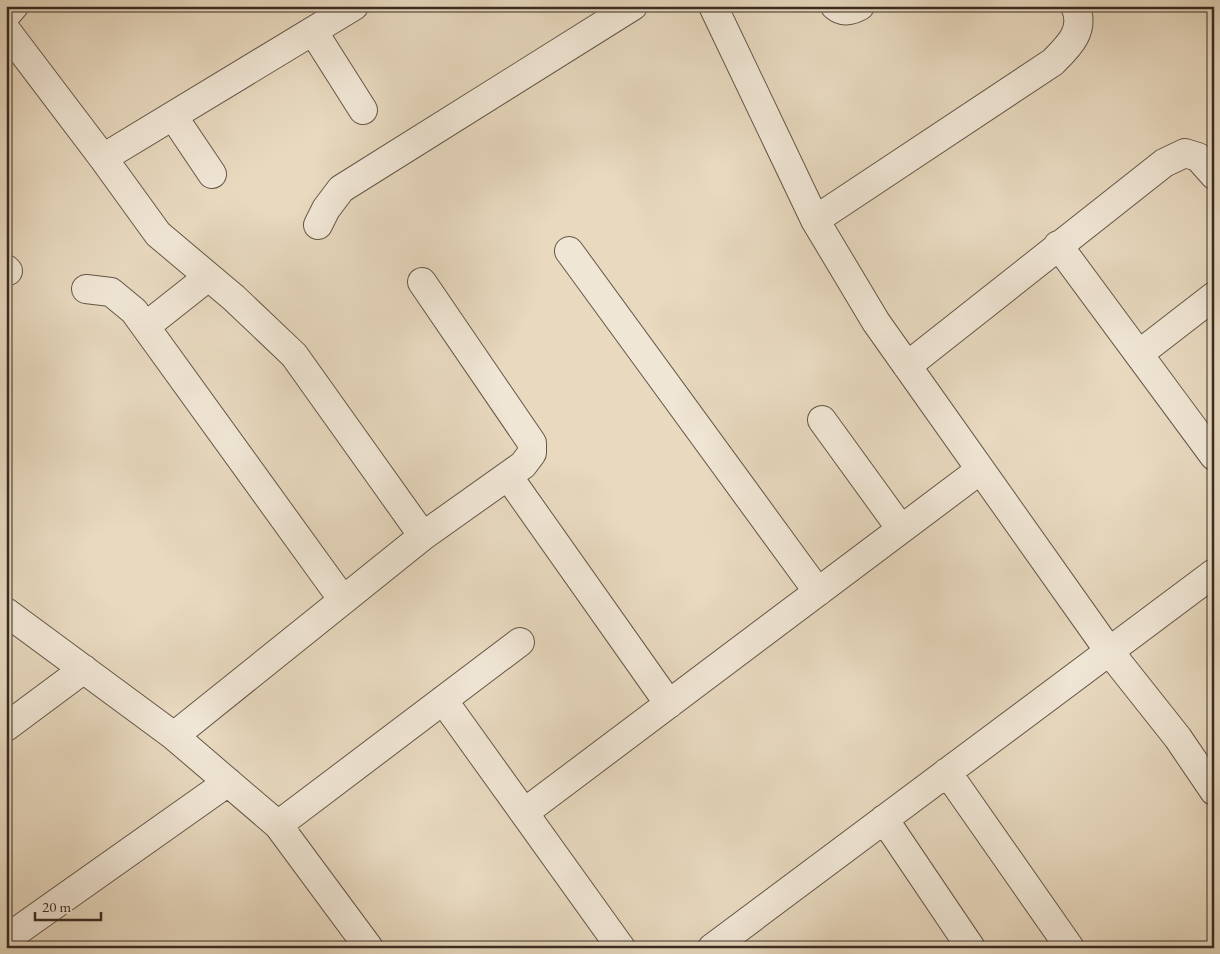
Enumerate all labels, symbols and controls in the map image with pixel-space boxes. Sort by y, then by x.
scale bar [35,889,101,921]
text: 20 m [42,897,71,916]

